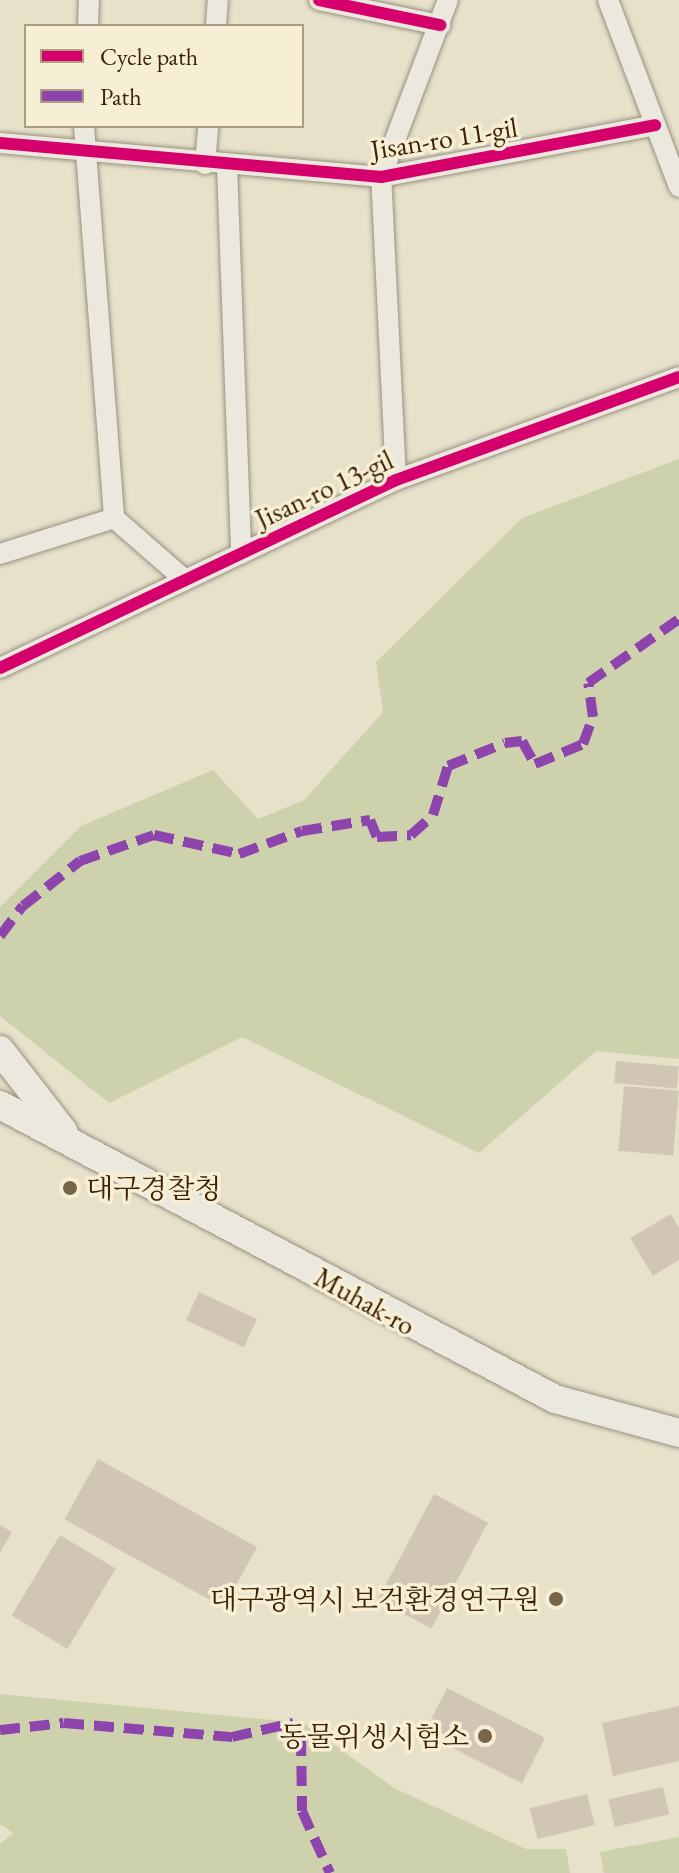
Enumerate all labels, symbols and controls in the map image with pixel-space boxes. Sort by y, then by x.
legend [24,24,304,128]
text: Cycle path [100,41,198,72]
text: Path [100,81,142,112]
street label: Jisan-ro 11-gil [368,110,520,166]
street label: Jisan-ro 13-gil [250,442,398,536]
place label: 대구경찰청 [86,1171,221,1205]
marker: 대구경찰청 [61,1179,79,1197]
street label: Muhak-ro [309,1260,421,1342]
place label: 대구광역시 보건환경연구원 [210,1582,540,1616]
marker: 대구광역시 보건환경연구원 [547,1590,565,1608]
place label: 동물위생시험소 [280,1719,469,1753]
marker: 동물위생시험소 [476,1727,494,1745]

